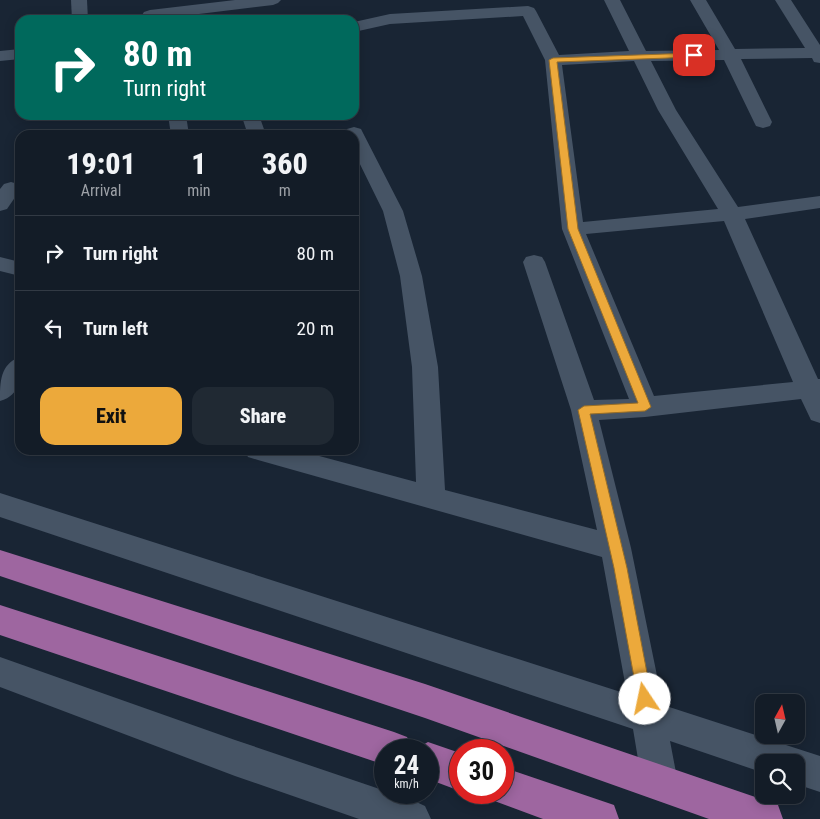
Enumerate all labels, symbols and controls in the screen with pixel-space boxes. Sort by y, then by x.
text: 80 m [123,34,192,75]
pin [673,34,715,76]
icon: right [40,35,105,100]
icon: arrive [680,41,708,69]
text: Turn right [123,76,206,101]
text: 19:01 [66,146,136,181]
text: 1 [191,146,206,181]
text: 360 [262,146,308,181]
text: Arrival [81,181,121,200]
text: min [187,181,211,200]
text: m [279,181,291,200]
icon: right [40,239,68,267]
text: Turn right [83,242,158,265]
text: 80 m [297,242,334,265]
icon: left [40,314,68,342]
text: Turn left [83,317,148,340]
text: 20 m [297,317,334,340]
button: Exit [40,387,182,445]
button: Share [192,387,334,445]
position arrow [618,672,670,724]
north arrow [755,694,805,744]
map controls [755,694,805,804]
speed limit sign: 30 [449,739,514,804]
text: 24 [394,751,419,780]
button: search [755,754,805,804]
text: km/h [394,777,419,791]

